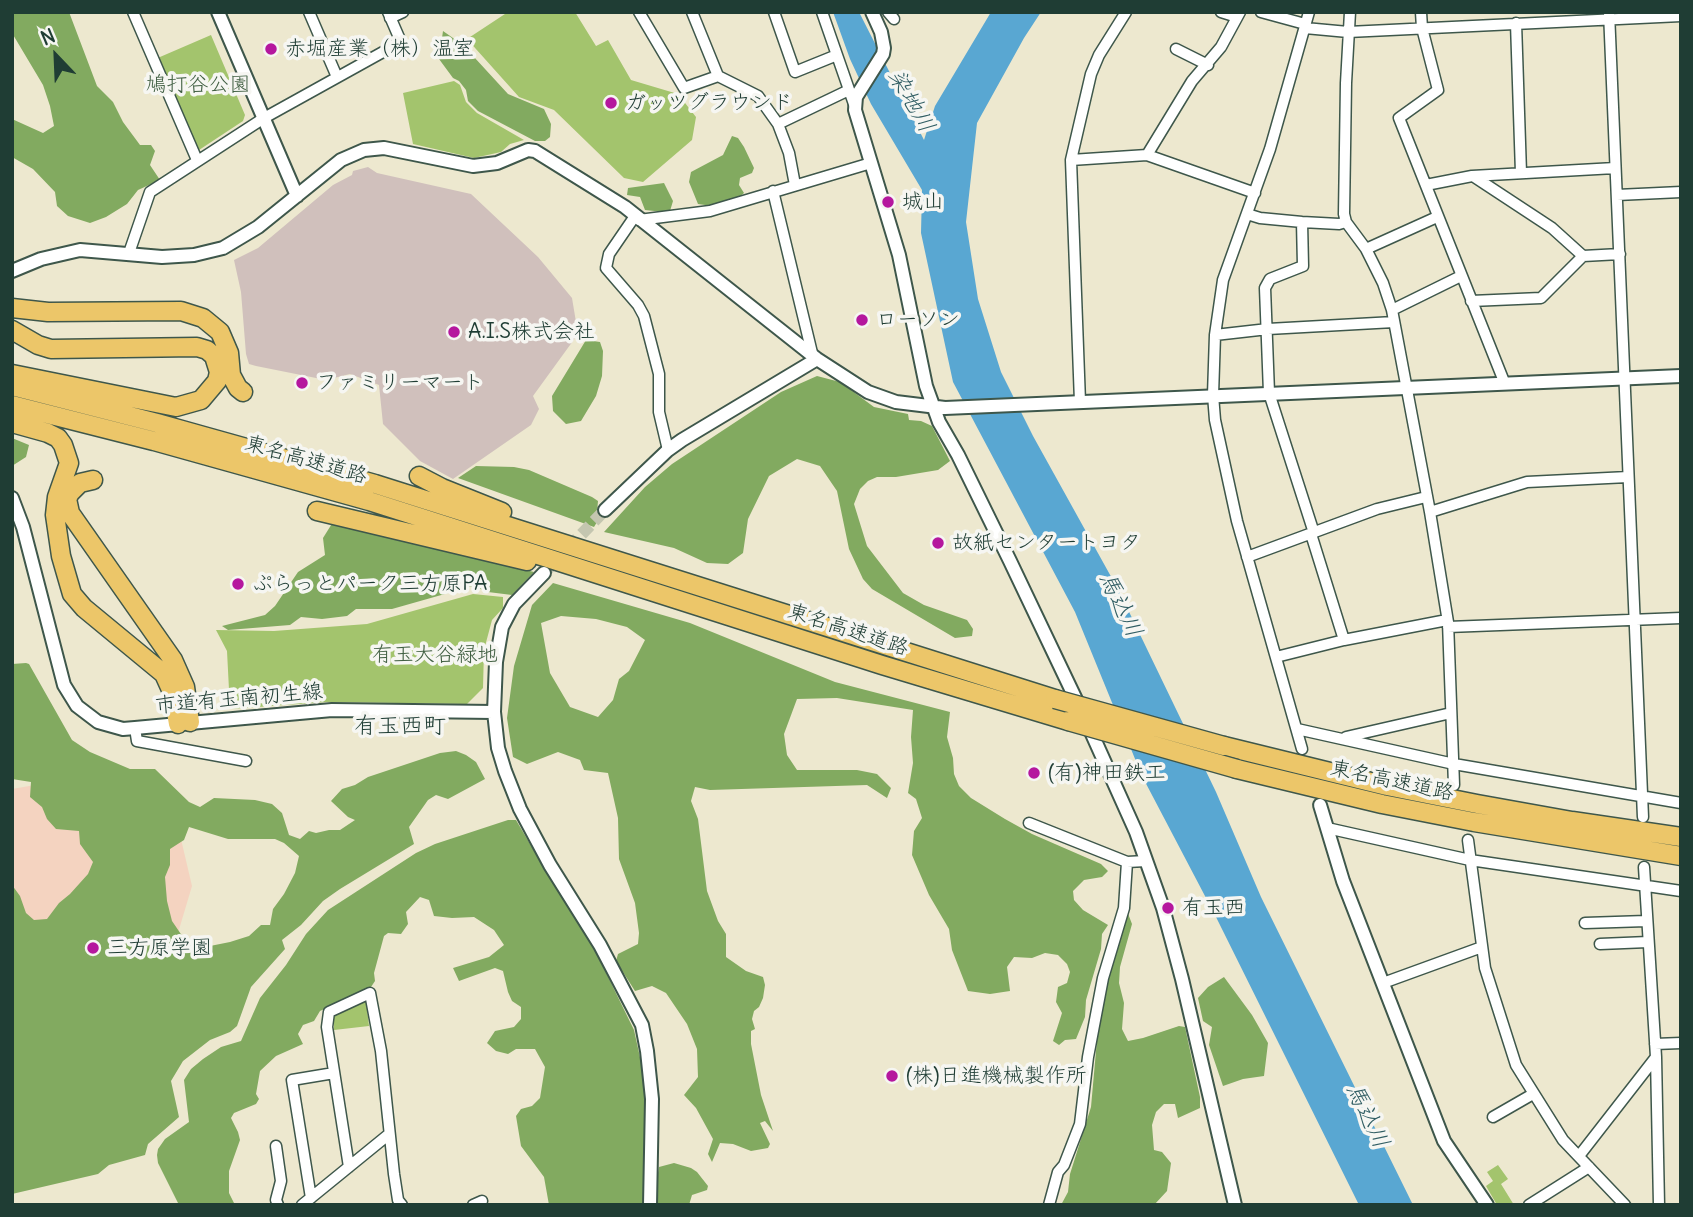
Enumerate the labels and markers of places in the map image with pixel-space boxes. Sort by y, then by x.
place label: 赤堀産業（株）温室 [285,36,474,62]
marker: 赤堀産業（株）温室 [263,41,279,57]
place label: ガッツグラウンド [625,90,793,116]
marker: ガッツグラウンド [603,95,619,111]
place label: 城山 [902,189,944,215]
marker: 城山 [880,194,896,210]
place label: ローソン [876,307,960,333]
marker: ローソン [854,312,870,328]
place label: A.I.S株式会社 [468,319,595,345]
marker: A.I.S株式会社 [446,324,462,340]
place label: ファミリーマート [316,370,484,396]
marker: ファミリーマート [294,375,310,391]
place label: 故紙センタートヨタ [952,530,1141,556]
marker: 故紙センタートヨタ [930,535,946,551]
place label: ぷらっとパーク三方原PA [252,571,487,597]
marker: ぷらっとパーク三方原PA [230,576,246,592]
place label: (有)神田鉄工 [1048,760,1166,786]
marker: (有)神田鉄工 [1026,765,1042,781]
place label: 有玉西 [1182,895,1245,921]
marker: 有玉西 [1160,900,1176,916]
place label: 三方原学園 [107,935,212,961]
marker: 三方原学園 [85,940,101,956]
place label: (株)日進機械製作所 [906,1063,1087,1089]
marker: (株)日進機械製作所 [884,1068,900,1084]

